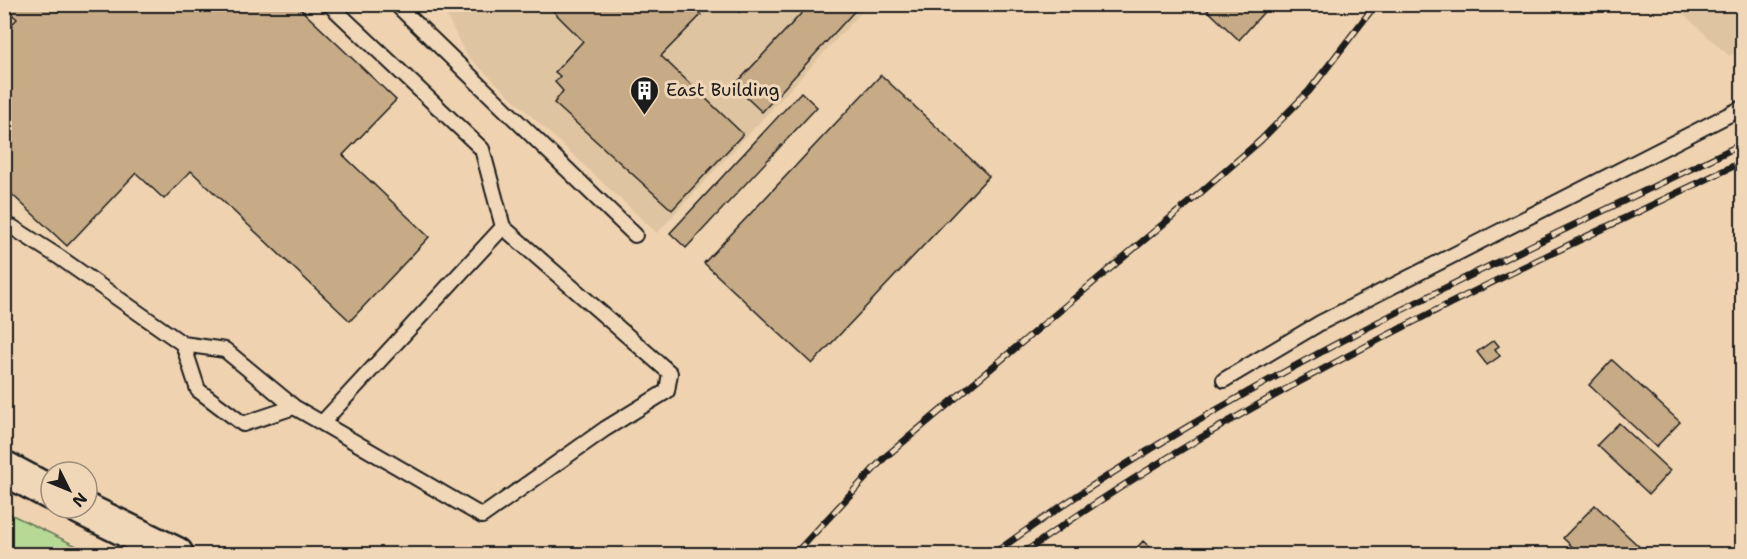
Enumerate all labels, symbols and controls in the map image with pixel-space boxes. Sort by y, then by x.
building icon: East Building [629,74,661,116]
place label: East Building [666,78,780,102]
north arrow [39,460,99,520]
text: N [68,488,92,512]

